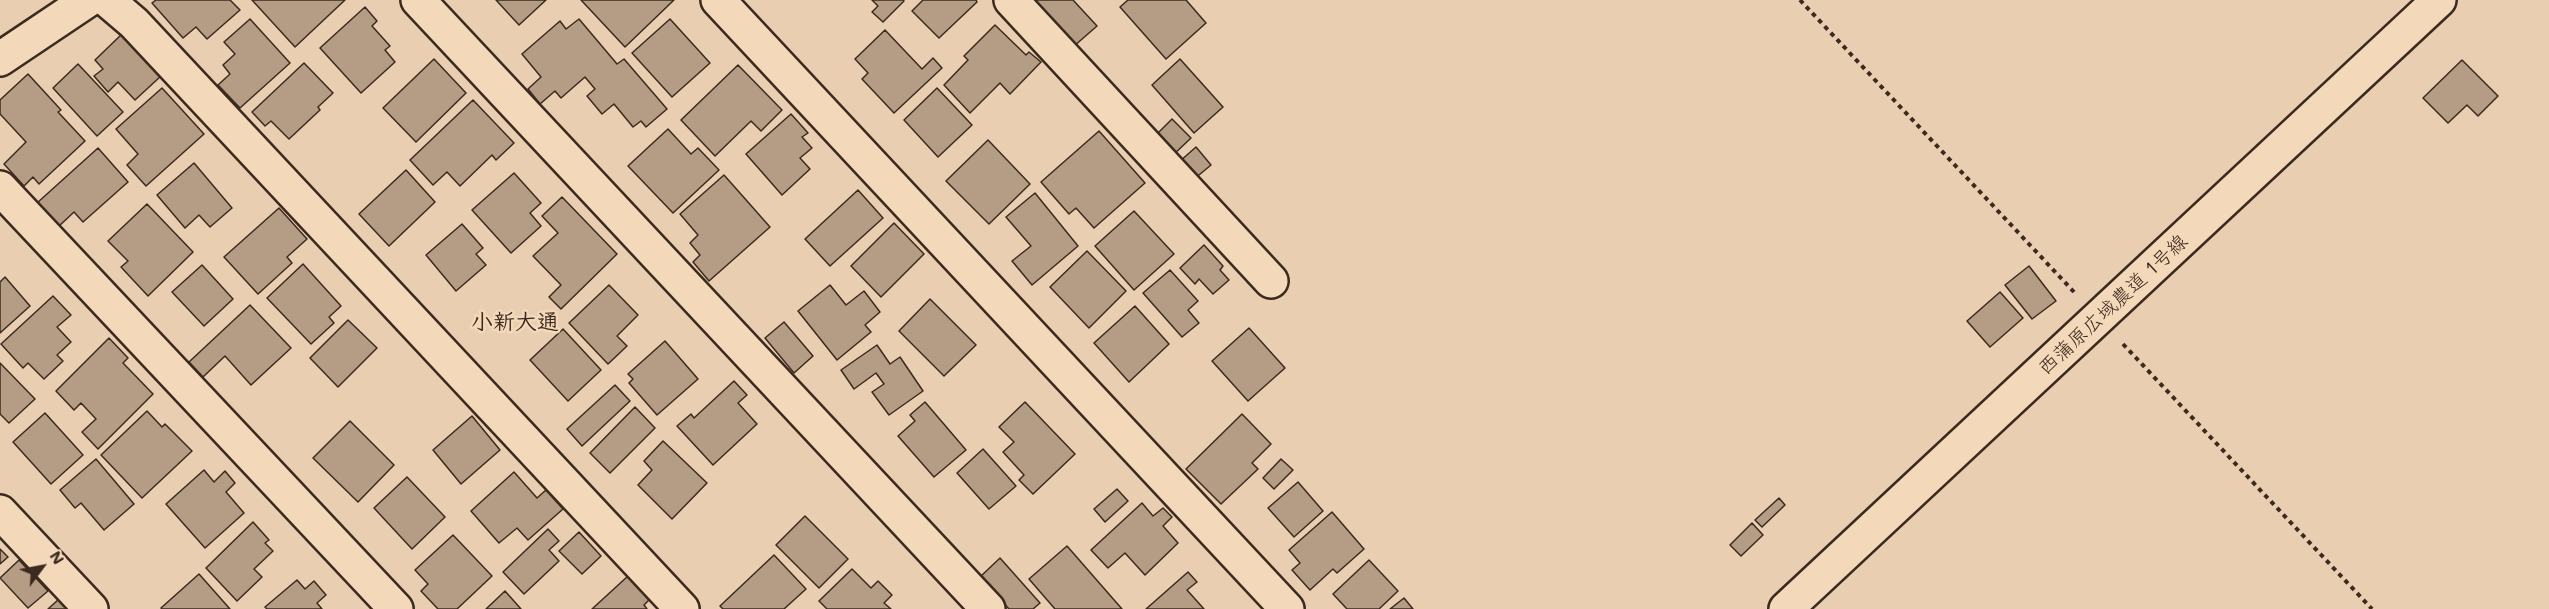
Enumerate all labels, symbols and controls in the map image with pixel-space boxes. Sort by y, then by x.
street label: 西蒲原広域農道 1号線 [2033,230,2193,380]
district label: 小新大通 [471,309,559,335]
north arrow [12,537,72,597]
text: N [46,546,70,568]

